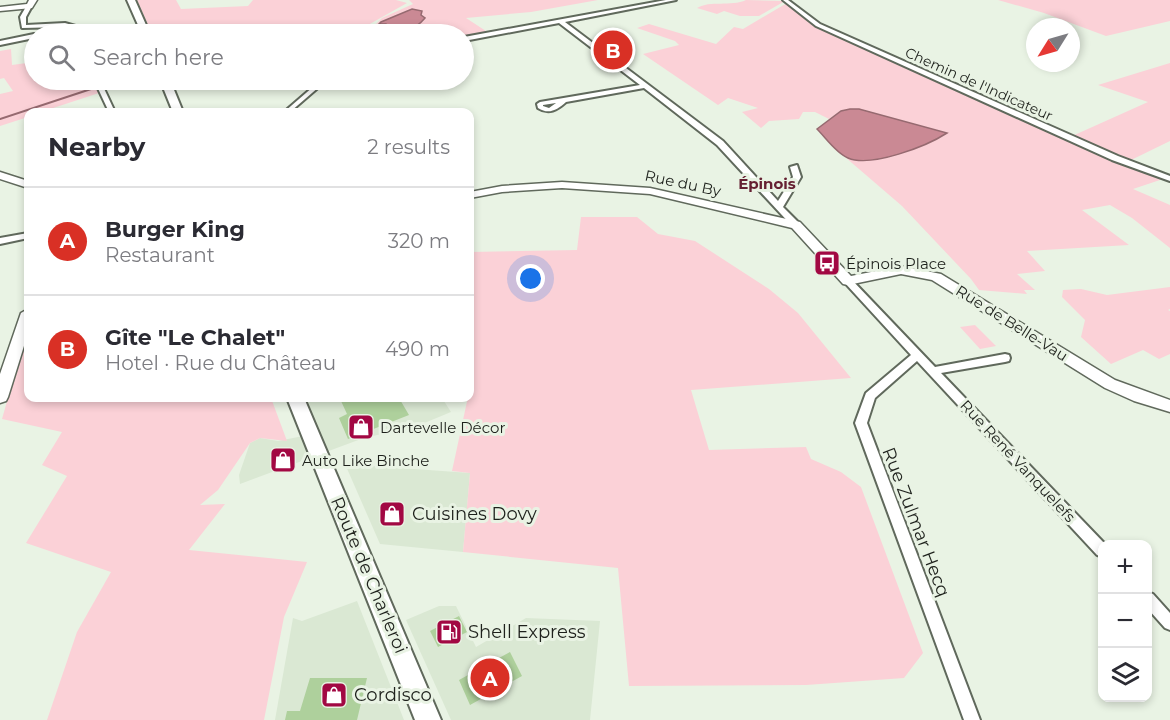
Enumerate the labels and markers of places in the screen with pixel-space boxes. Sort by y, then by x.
pin: B [594,28,632,72]
bus stop icon: Épinois Place [812,248,842,278]
place label: Épinois Place [846,254,946,273]
shop icon: Dartevelle Décor [346,412,376,442]
place label: Dartevelle Décor [380,418,505,437]
shop icon: Auto Like Binche [268,445,298,475]
place label: Auto Like Binche [302,451,429,470]
shop icon: Cuisines Dovy [377,499,407,529]
place label: Cuisines Dovy [412,503,537,525]
fuel station icon: Shell Express [434,617,464,647]
place label: Shell Express [468,621,586,643]
pin: A [470,656,510,700]
shop icon: Cordisco [319,680,349,710]
place label: Cordisco [354,684,432,706]

